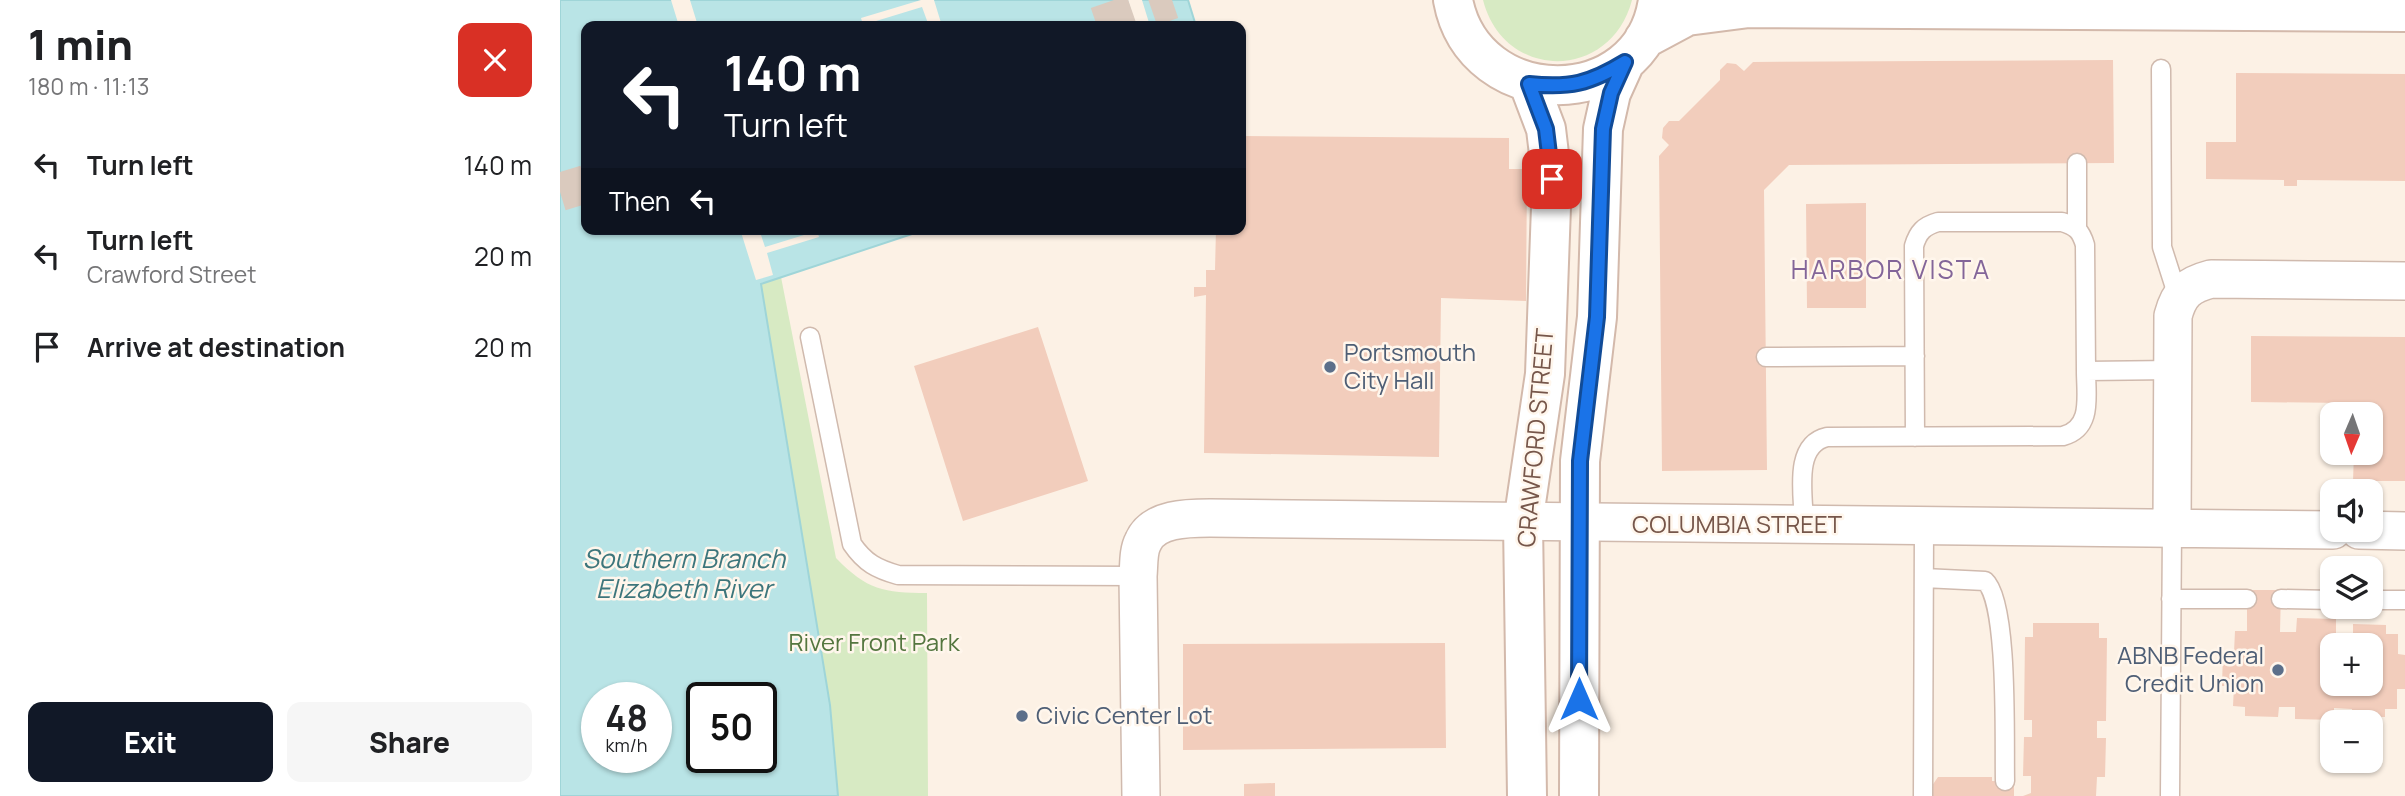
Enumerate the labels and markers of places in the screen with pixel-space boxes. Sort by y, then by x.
pin [1522,149,1582,209]
place label: Portsmouth City Hall [1344,335,1476,396]
marker: Portsmouth City Hall [1322,359,1338,375]
place label: ABNB Federal Credit Union [2117,638,2264,699]
marker: ABNB Federal Credit Union [2270,662,2286,678]
place label: Civic Center Lot [1036,698,1212,731]
marker: Civic Center Lot [1014,708,1030,724]

